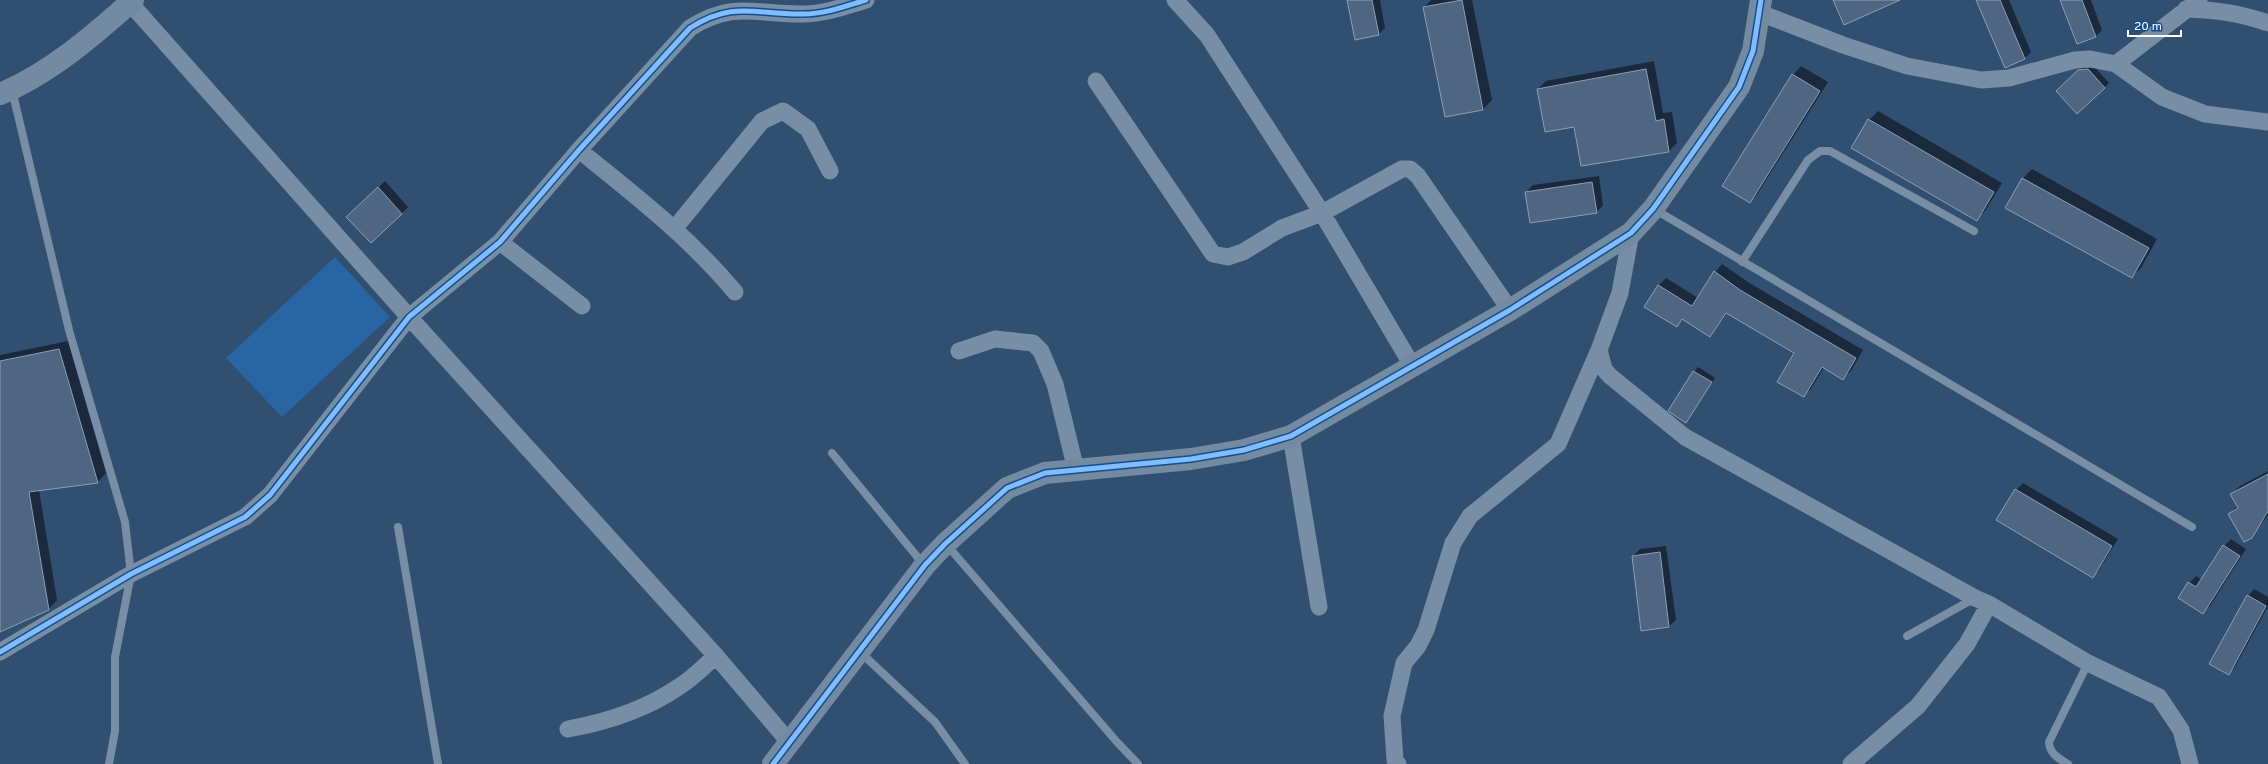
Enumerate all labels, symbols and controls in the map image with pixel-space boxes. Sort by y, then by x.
scale bar [2128,12,2181,38]
text: 20 m [2134,19,2162,35]

